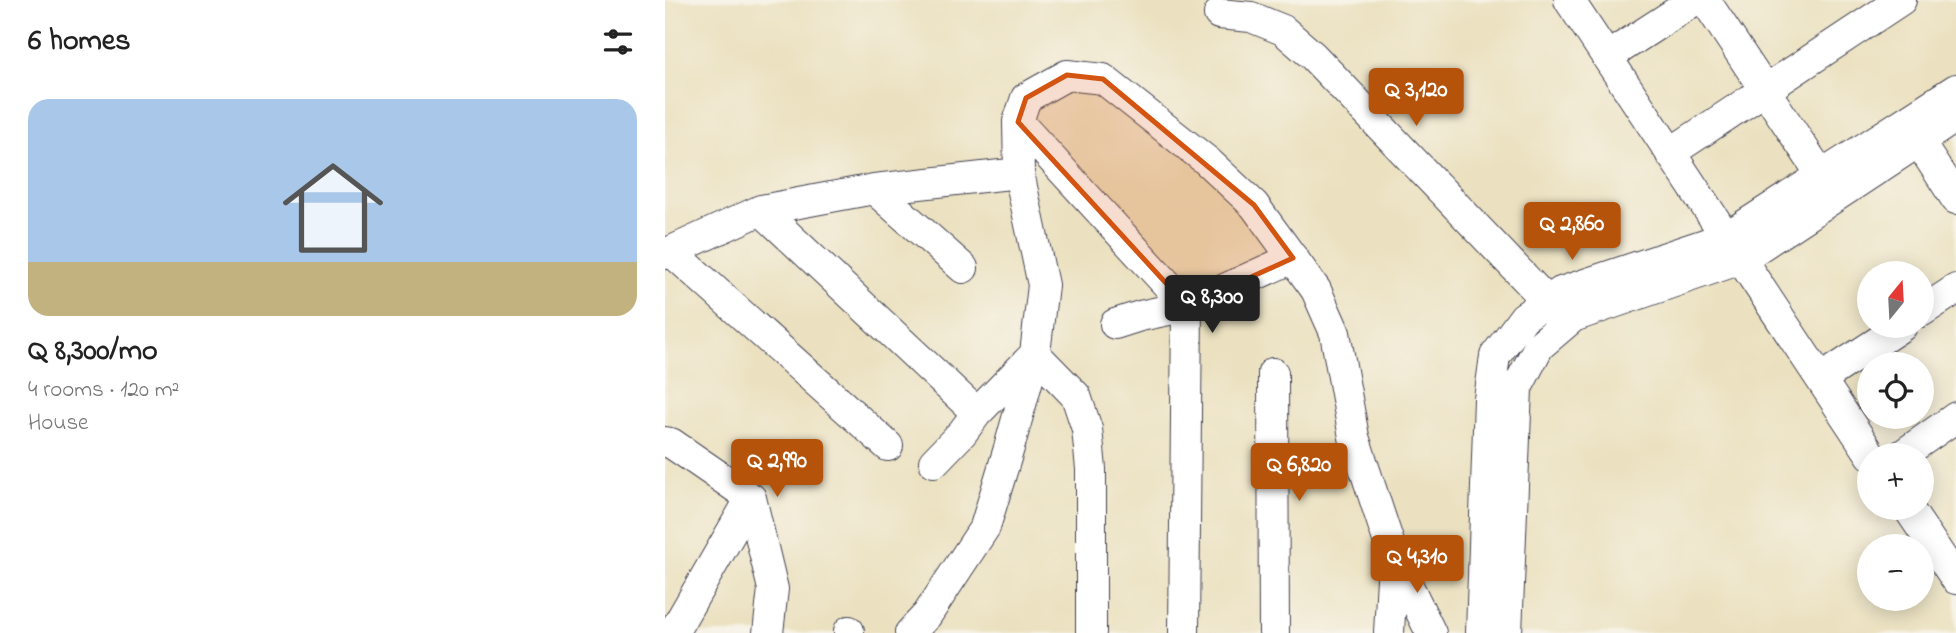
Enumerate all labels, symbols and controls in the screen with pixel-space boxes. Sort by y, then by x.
text: 6 homes [28,20,131,64]
icon: filters [599,23,637,61]
pin: Q 3,120 [1351,68,1481,128]
text: Q 3,120 [1385,74,1447,107]
icon: home [270,145,396,271]
pin: Q 2,860 [1507,202,1637,262]
text: Q 2,860 [1540,208,1604,241]
north arrow [1857,261,1934,338]
map controls [1857,261,1934,611]
pin: Q 8,300 [1147,276,1277,335]
text: Q 8,300 [1181,281,1243,314]
text: Q 8,300/mo [28,330,158,374]
button: locate [1857,352,1934,429]
text: 4 rooms · 120 m² [28,374,179,407]
text: House [28,407,88,440]
pin: Q 2,990 [712,440,842,499]
button: + [1857,443,1934,520]
pin: Q 6,820 [1234,444,1364,503]
text: Q 2,990 [747,445,807,478]
text: Q 6,820 [1267,449,1331,482]
button: − [1857,534,1934,611]
pin: Q 4,310 [1352,536,1482,595]
text: Q 4,310 [1387,541,1447,574]

